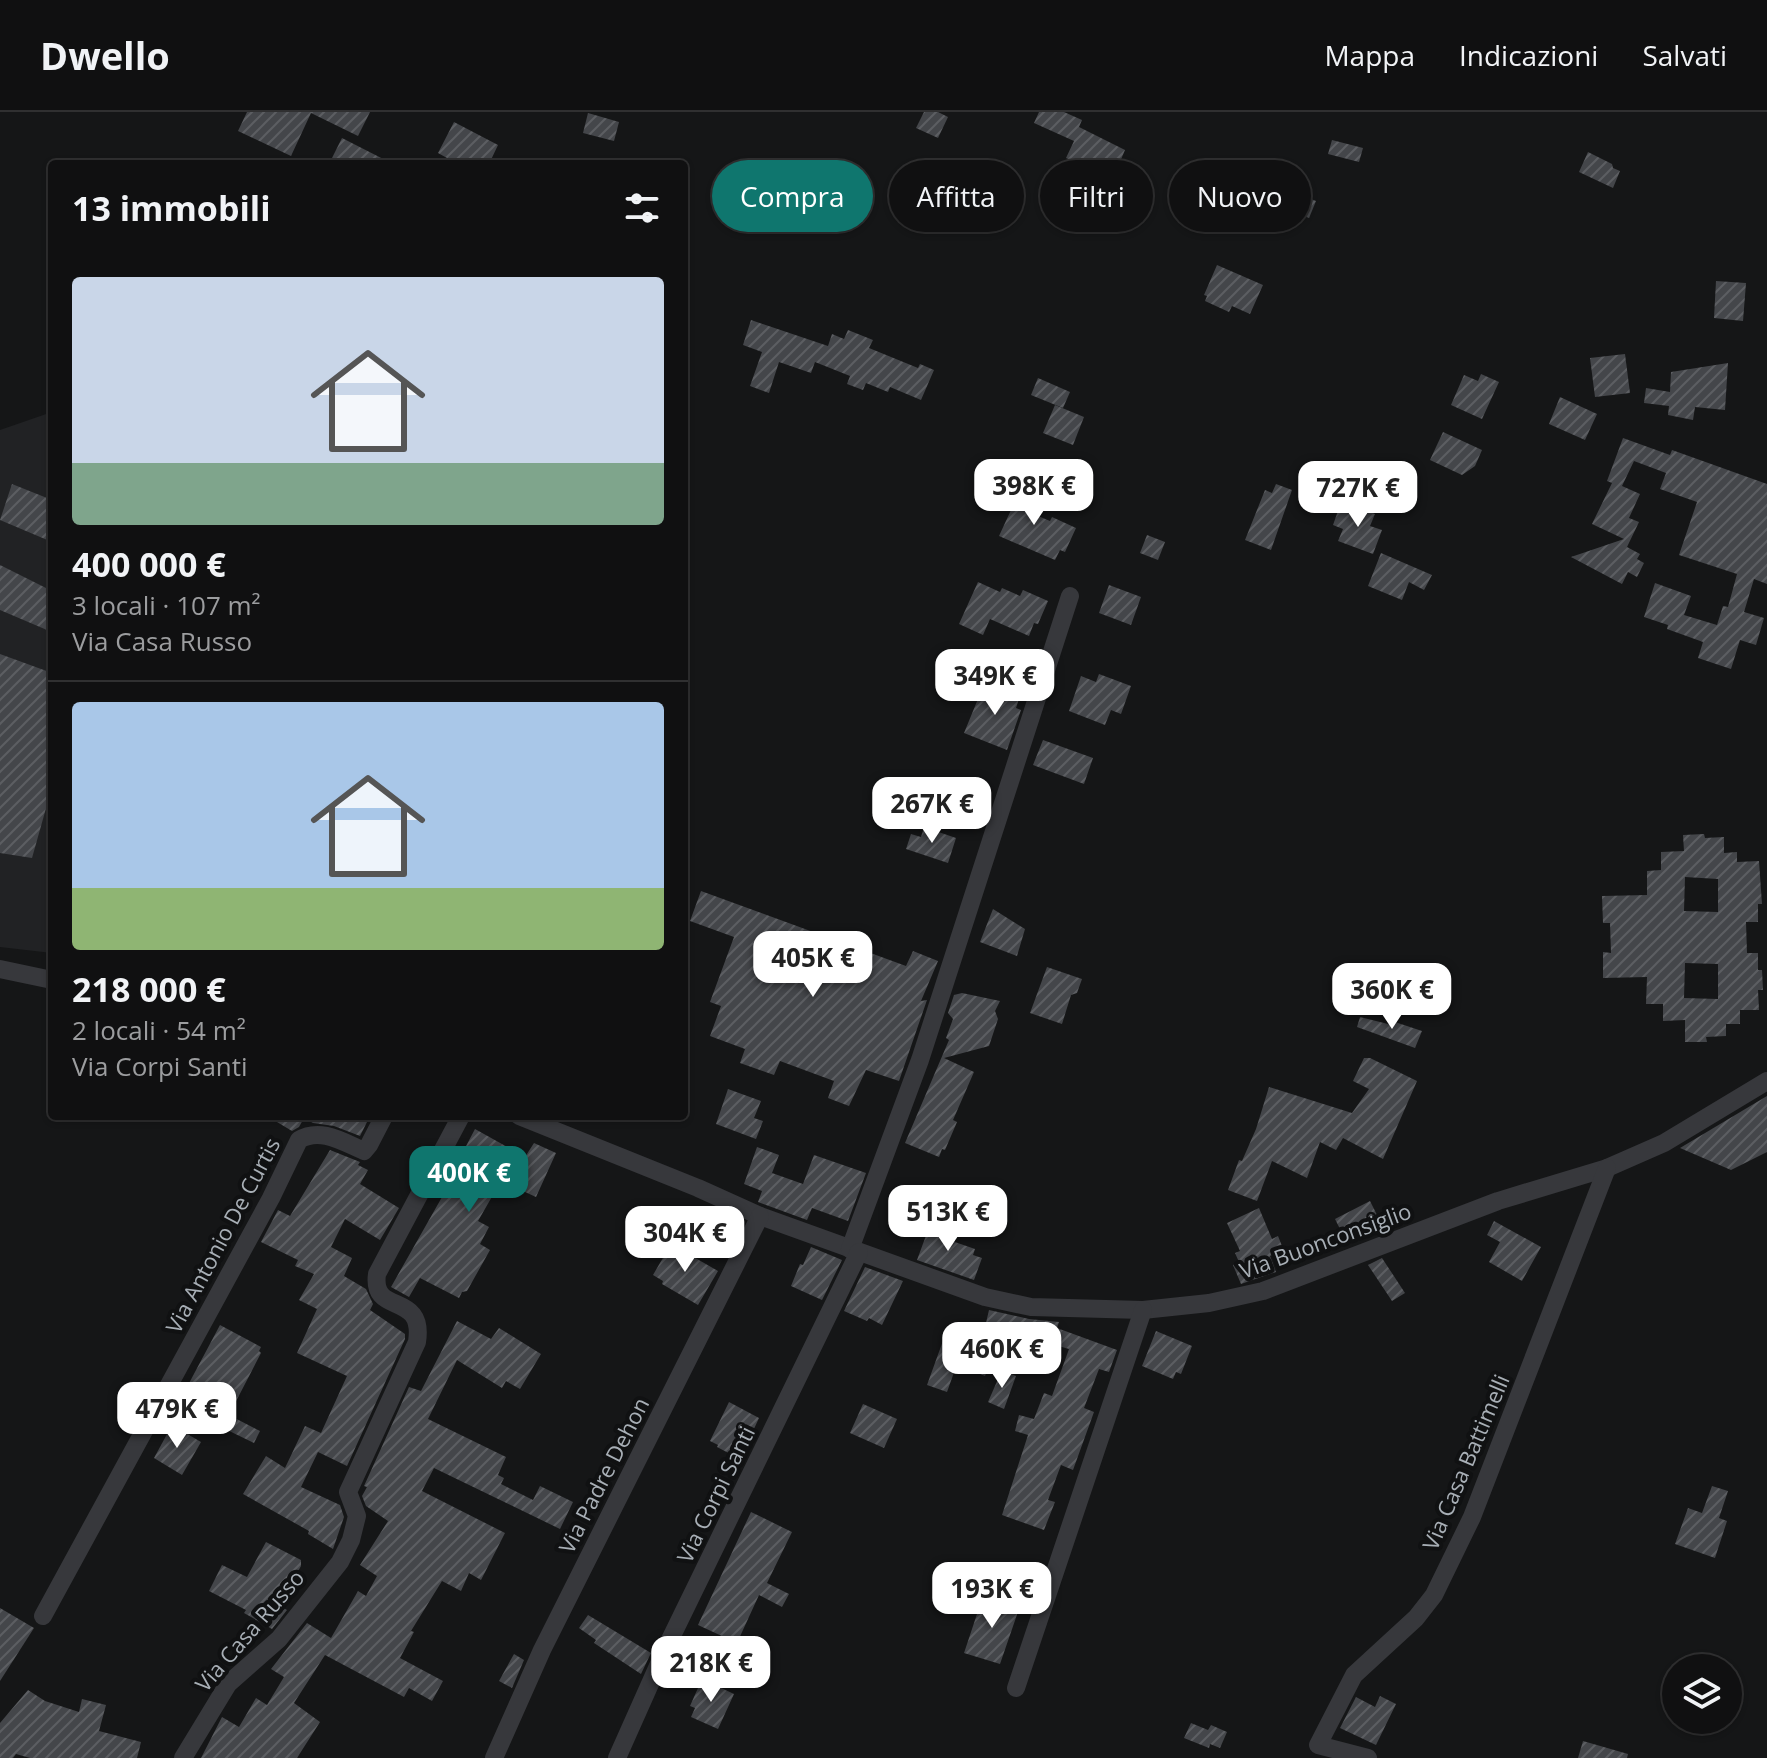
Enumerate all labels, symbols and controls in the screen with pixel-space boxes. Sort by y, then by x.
text: Dwello [40,29,170,81]
text: Mappa [1324,36,1415,74]
text: Indicazioni [1459,36,1598,74]
text: Salvati [1642,36,1727,74]
chip: Compra [712,160,873,232]
chip: Affitta [889,160,1024,232]
chip: Filtri [1040,160,1153,232]
chip: Nuovo [1169,160,1311,232]
text: 13 immobili [72,185,271,231]
icon: filters [620,186,664,230]
icon: home [296,329,440,473]
pin: 398K € [969,459,1099,527]
pin: 727K € [1293,461,1423,529]
text: 398K € [992,467,1076,503]
text: 727K € [1316,469,1400,505]
text: 400 000 € [72,541,226,587]
text: 3 locali · 107 m² [72,587,261,623]
text: Via Casa Russo [72,623,252,659]
pin: 349K € [930,649,1060,717]
text: 349K € [953,657,1037,693]
icon: home [296,754,440,898]
pin: 267K € [867,777,997,845]
text: 267K € [890,785,974,821]
pin: 405K € [748,931,878,999]
text: 405K € [771,939,855,975]
pin: 360K € [1327,963,1457,1031]
text: 218 000 € [72,966,226,1012]
text: 360K € [1350,971,1434,1007]
text: 2 locali · 54 m² [72,1012,246,1048]
text: Via Corpi Santi [72,1048,248,1084]
street label: Via Antonio De Curtis [158,1132,286,1338]
pin: 400K € [404,1146,534,1214]
text: 400K € [427,1154,511,1190]
pin: 513K € [883,1185,1013,1253]
text: 513K € [906,1193,990,1229]
street label: Via Buonconsiglio [1235,1195,1415,1285]
pin: 304K € [620,1206,750,1274]
text: 304K € [643,1214,727,1250]
pin: 460K € [937,1322,1067,1390]
text: 460K € [960,1330,1044,1366]
street label: Via Casa Battimelli [1414,1370,1516,1554]
pin: 479K € [112,1382,242,1450]
text: 479K € [135,1390,219,1426]
street label: Via Padre Dehon [551,1392,655,1558]
street label: Via Corpi Santi [669,1421,761,1567]
pin: 193K € [927,1562,1057,1630]
street label: Via Casa Russo [188,1563,310,1697]
text: 193K € [950,1570,1034,1606]
pin: 218K € [646,1636,776,1704]
text: 218K € [669,1644,753,1680]
map controls [1662,1654,1742,1734]
button: layers [1662,1654,1742,1734]

